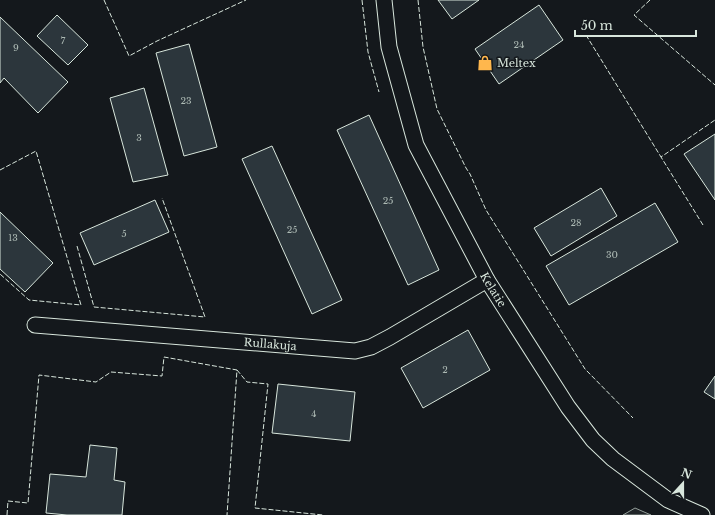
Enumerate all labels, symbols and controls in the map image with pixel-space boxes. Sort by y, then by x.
scale bar [575,12,696,38]
text: 50 m [581,18,613,33]
house number: 7 [61,35,66,46]
house number: 24 [514,39,524,50]
house number: 9 [13,42,19,53]
shop icon: Meltex [476,54,494,72]
place label: Meltex [497,56,536,70]
house number: 23 [180,95,192,106]
house number: 3 [136,132,142,143]
house number: 25 [383,195,393,206]
house number: 28 [571,217,582,228]
house number: 25 [287,224,297,235]
house number: 5 [121,228,127,239]
house number: 13 [8,232,18,243]
house number: 30 [606,249,618,260]
street label: Kelatie [477,270,509,310]
street label: Rullakuja [243,335,298,353]
house number: 2 [442,364,448,375]
house number: 4 [311,408,317,419]
north arrow [663,463,703,503]
text: N [679,465,695,482]

